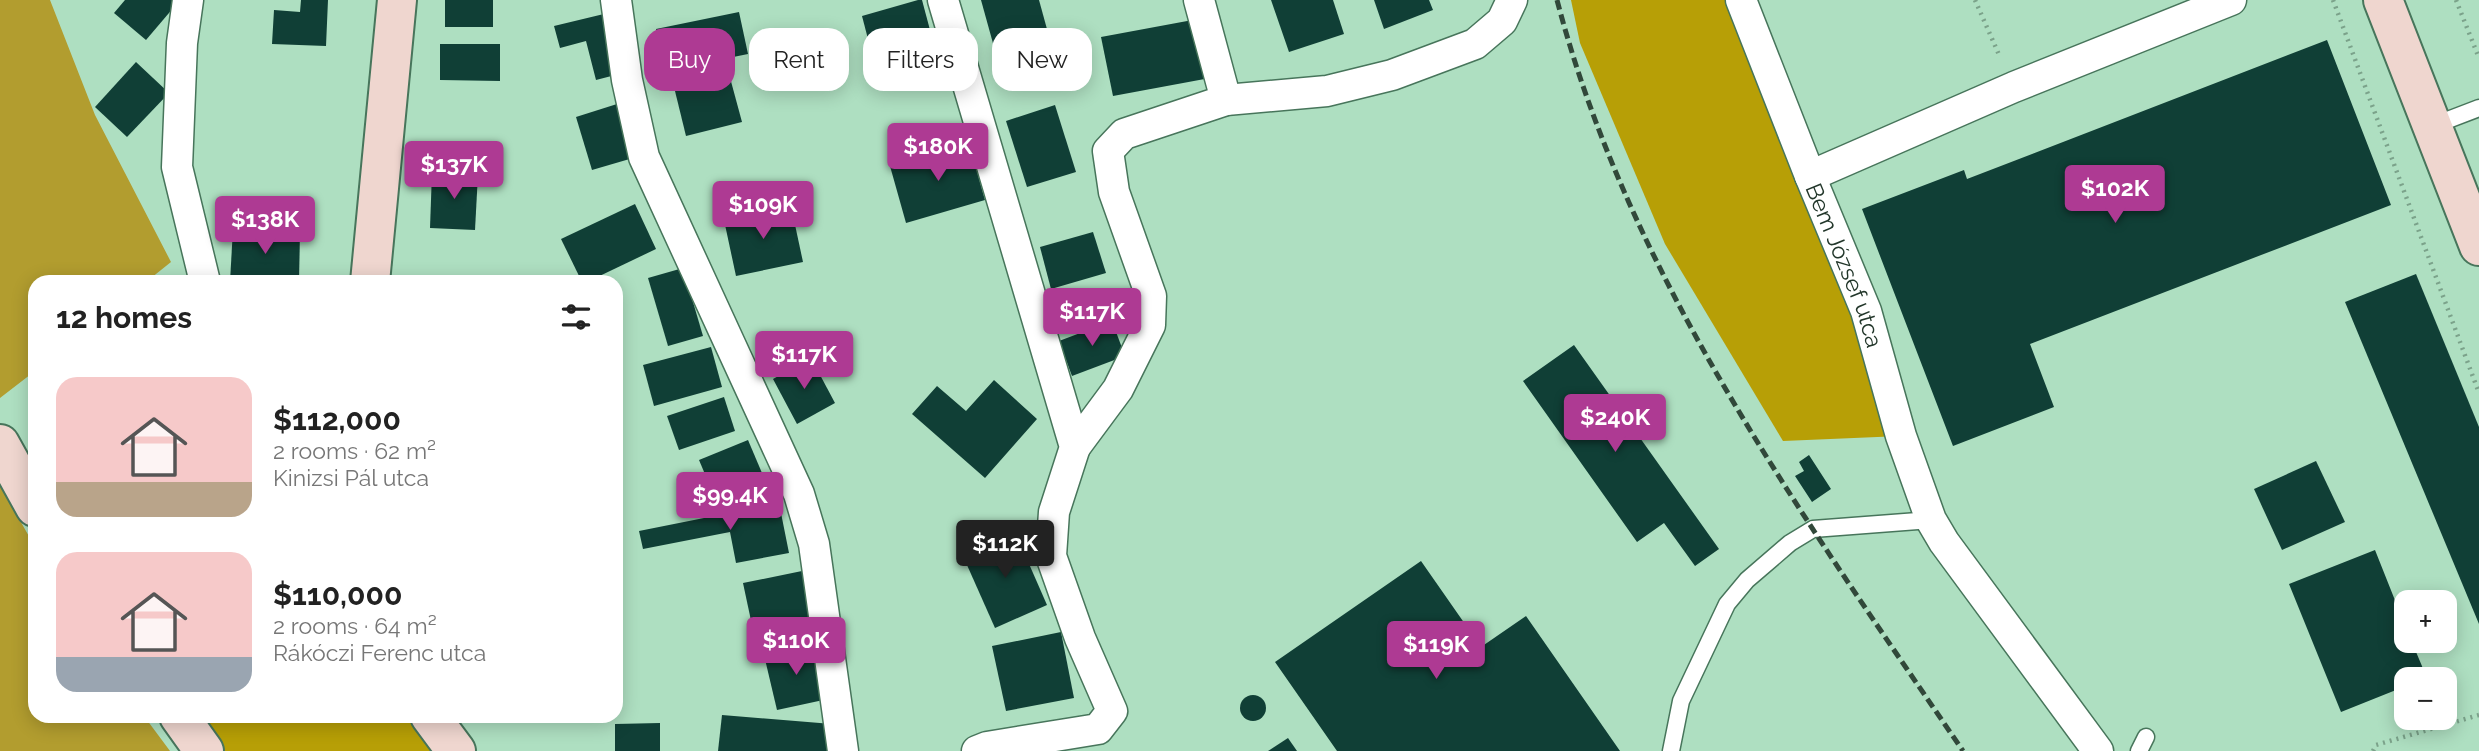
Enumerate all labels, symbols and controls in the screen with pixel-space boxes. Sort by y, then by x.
chip: Buy [644,28,735,91]
chip: Rent [749,28,849,91]
chip: Filters [863,28,978,91]
chip: New [992,28,1092,91]
pin: $180K [889,124,987,183]
text: $180K [903,132,973,159]
pin: $137K [405,142,503,201]
text: $137K [420,150,488,177]
pin: $102K [2066,166,2164,225]
text: $102K [2081,174,2149,201]
street label: Bem József utca [1801,179,1889,350]
pin: $109K [714,182,812,241]
text: $109K [729,190,798,217]
pin: $138K [216,196,314,256]
text: $138K [231,205,299,232]
pin: $117K [1043,288,1141,348]
text: $117K [1059,297,1125,324]
icon: filters [557,298,595,336]
text: 12 homes [56,300,192,335]
pin: $117K [755,332,853,391]
text: $117K [771,340,837,367]
pin: $240K [1566,394,1664,454]
text: $112,000 [273,402,401,437]
text: $240K [1580,403,1650,430]
icon: home [112,405,196,489]
text: 2 rooms · 62 m² [273,437,436,464]
text: Kinizsi Pál utca [273,464,429,491]
pin: $99.4K [673,472,787,532]
text: $99.4K [692,481,768,508]
pin: $112K [956,520,1054,580]
text: $112K [972,529,1038,556]
text: $110,000 [273,577,402,612]
icon: home [112,580,196,664]
map controls [2394,590,2457,730]
button: + [2394,590,2457,653]
text: 2 rooms · 64 m² [273,612,437,639]
pin: $110K [747,618,845,677]
pin: $119K [1387,622,1485,681]
text: $110K [763,626,829,653]
text: $119K [1403,630,1469,657]
text: Rákóczi Ferenc utca [273,639,486,666]
button: − [2394,667,2457,730]

